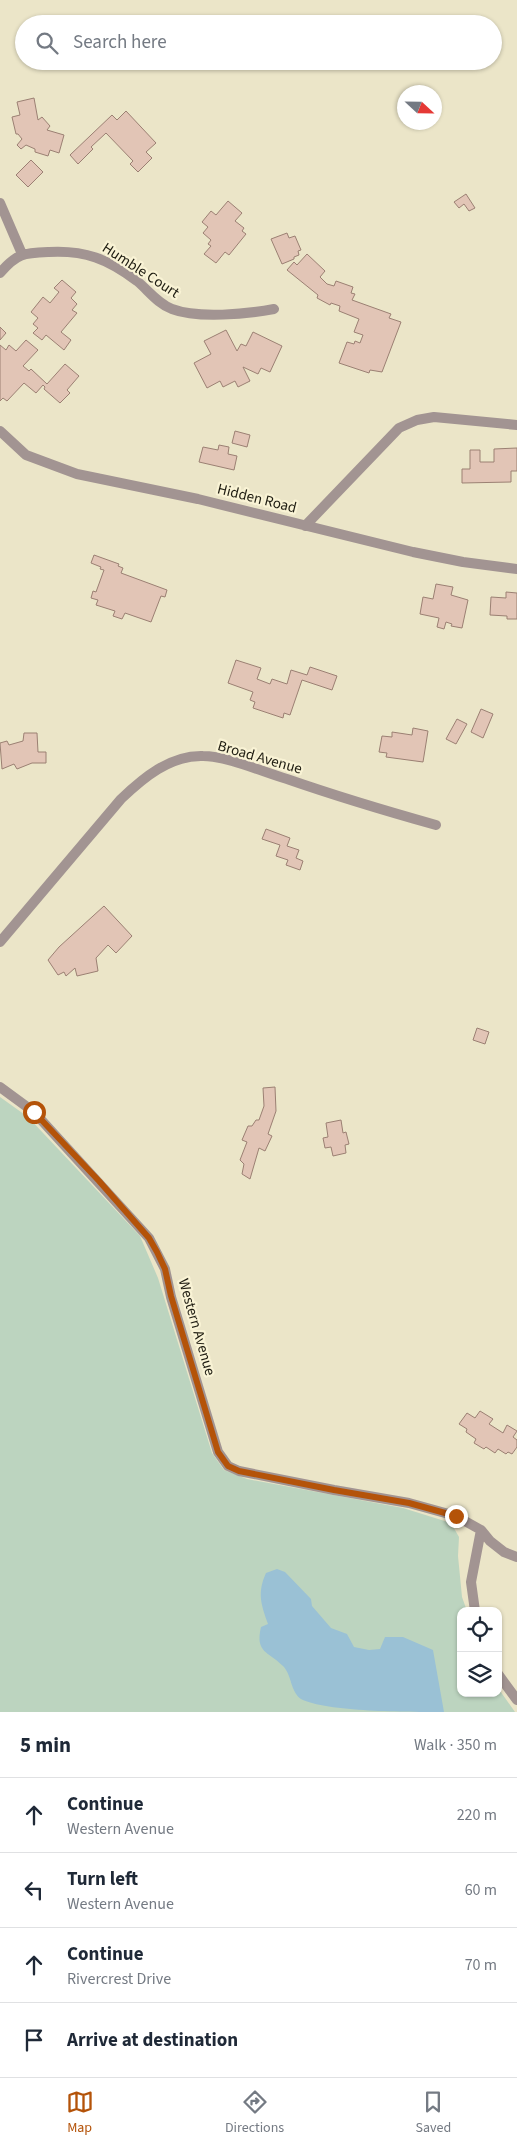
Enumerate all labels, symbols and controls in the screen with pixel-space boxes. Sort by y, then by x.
search box [15,15,502,70]
icon: search [33,29,61,57]
text: Search here [73,29,167,56]
north arrow [397,85,442,130]
street label: Humble Court [98,238,183,303]
street label: Hidden Road [215,479,299,518]
street label: Broad Avenue [215,735,305,780]
route start [23,1101,46,1124]
street label: Western Avenue [173,1276,220,1378]
route end [445,1505,468,1528]
map controls [457,1607,502,1697]
button: locate [457,1607,502,1652]
button: layers [457,1652,502,1697]
text: 5 min [20,1730,71,1760]
text: Walk · 350 m [414,1734,497,1756]
text: Continue [67,1791,144,1818]
icon: ahead [20,1801,48,1829]
text: 220 m [457,1804,497,1826]
text: Western Avenue [67,1818,174,1840]
text: Turn left [67,1866,138,1893]
icon: left [20,1876,48,1904]
text: 60 m [465,1879,497,1901]
text: Western Avenue [67,1893,174,1915]
text: Continue [67,1941,144,1968]
icon: ahead [20,1951,48,1979]
text: 70 m [465,1954,497,1976]
text: Rivercrest Drive [67,1968,171,1990]
icon: arrive [20,2026,48,2054]
text: Arrive at destination [67,2027,238,2054]
tab: Map [66,2088,94,2138]
tab: Directions [225,2088,284,2138]
tab: Saved [416,2088,451,2138]

